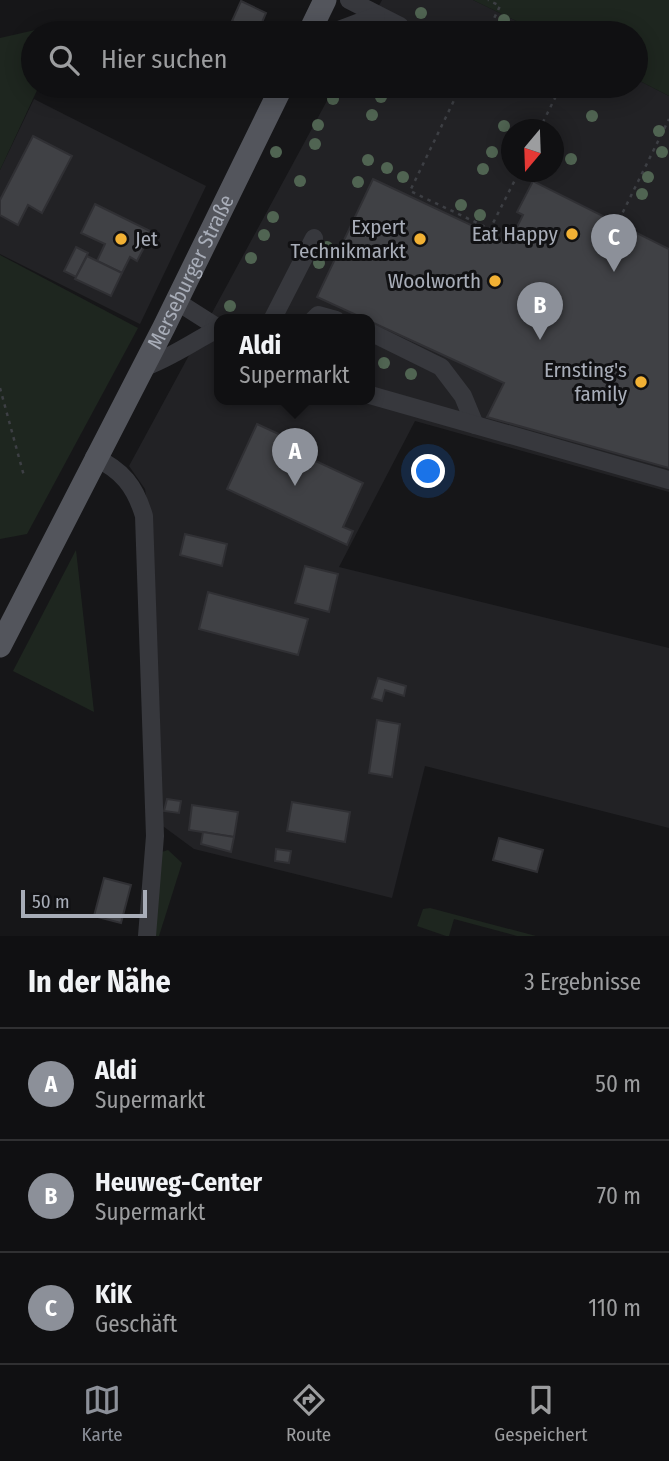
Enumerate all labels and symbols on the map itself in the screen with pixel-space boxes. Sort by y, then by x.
north arrow [501,119,564,182]
street label: Merseburger Straße [142,190,240,354]
place label: Expert Technikmarkt [290,214,406,264]
pin: C [591,214,637,272]
place label: Eat Happy [472,221,559,247]
place label: Jet [135,226,158,252]
marker: Eat Happy [564,226,580,242]
marker: Jet [113,231,129,247]
marker: Expert Technikmarkt [412,231,428,247]
place label: Woolworth [388,268,481,294]
marker: Woolworth [487,273,503,289]
pin: B [517,282,563,340]
place label: Ernsting's family [544,357,628,407]
marker: Ernsting's family [633,374,649,390]
pin: A [272,428,318,486]
your location [411,454,445,488]
scale bar [21,887,147,919]

